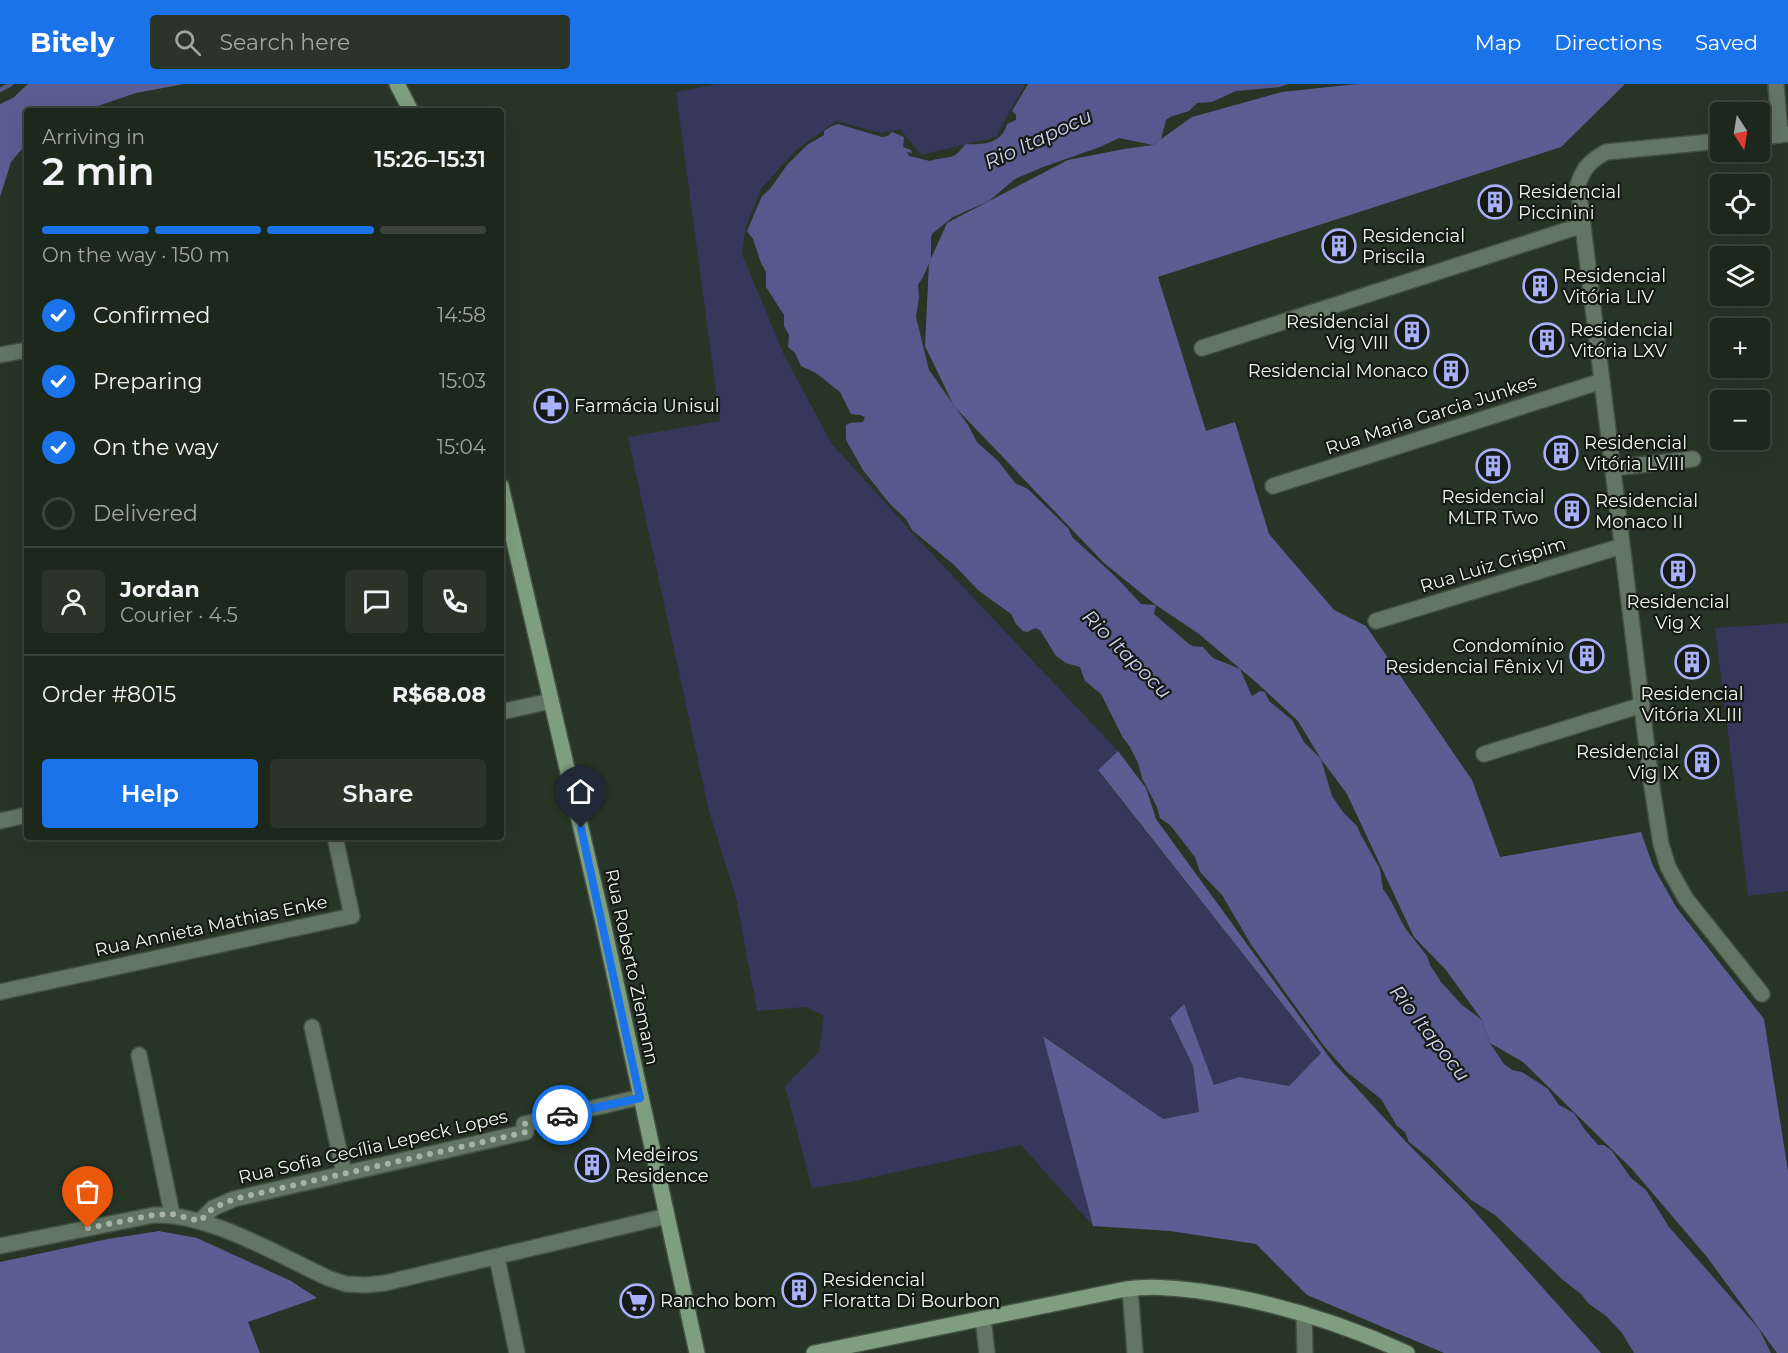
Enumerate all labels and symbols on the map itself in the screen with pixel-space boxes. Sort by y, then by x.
north arrow [1710,102,1770,162]
water label: Rio Itapocu [980,104,1096,174]
place label: Residencial Piccinini [1518,181,1621,224]
building icon: Residencial Piccinini [1477,184,1513,220]
place label: Residencial Priscila [1362,225,1465,268]
building icon: Residencial Priscila [1321,228,1357,264]
place label: Residencial Vitória LIV [1563,265,1666,308]
building icon: Residencial Vitória LIV [1522,268,1558,304]
place label: Residencial Vig VIII [1286,311,1389,354]
building icon: Residencial Vig VIII [1394,314,1430,350]
place label: Residencial Vitória LXV [1570,319,1673,362]
building icon: Residencial Vitória LXV [1529,322,1565,358]
building icon: Residencial Monaco [1433,353,1469,389]
place label: Residencial Monaco [1248,360,1428,382]
street label: Rua Maria Garcia Junkes [1323,370,1539,460]
pharmacy icon: Farmácia Unisul [533,388,569,424]
place label: Farmácia Unisul [574,395,720,417]
place label: Residencial Vitória LVIII [1584,432,1687,475]
building icon: Residencial Vitória LVIII [1543,435,1579,471]
building icon: Residencial MLTR Two [1475,448,1511,484]
place label: Residencial MLTR Two [1441,486,1545,529]
place label: Residencial Monaco II [1595,490,1698,533]
building icon: Residencial Monaco II [1554,493,1590,529]
street label: Rua Luiz Crispim [1417,532,1569,598]
building icon: Residencial Vig X [1660,553,1696,589]
place label: Residencial Vig X [1626,591,1730,634]
water label: Rio Itapocu [1078,605,1176,703]
place label: Condomínio Residencial Fênix VI [1385,635,1564,678]
building icon: Condomínio Residencial Fênix VI [1569,638,1605,674]
building icon: Residencial Vitória XLIII [1674,644,1710,680]
place label: Residencial Vitória XLIII [1640,683,1744,726]
place label: Residencial Vig IX [1576,741,1679,784]
building icon: Residencial Vig IX [1684,744,1720,780]
pin [555,766,606,828]
street label: Rua Roberto Ziemann [600,867,664,1067]
street label: Rua Annieta Mathias Enke [93,891,330,961]
water label: Rio Itapocu [1385,980,1475,1086]
courier [532,1085,592,1145]
street label: Rua Sofia Cecília Lepeck Lopes [236,1105,510,1189]
place label: Medeiros Residence [615,1144,709,1187]
building icon: Medeiros Residence [574,1147,610,1183]
pin [62,1166,113,1228]
place label: Residencial Floratta Di Bourbon [822,1269,1000,1312]
building icon: Residencial Floratta Di Bourbon [781,1272,817,1308]
supermarket icon: Rancho bom [619,1283,655,1319]
place label: Rancho bom [660,1290,776,1312]

